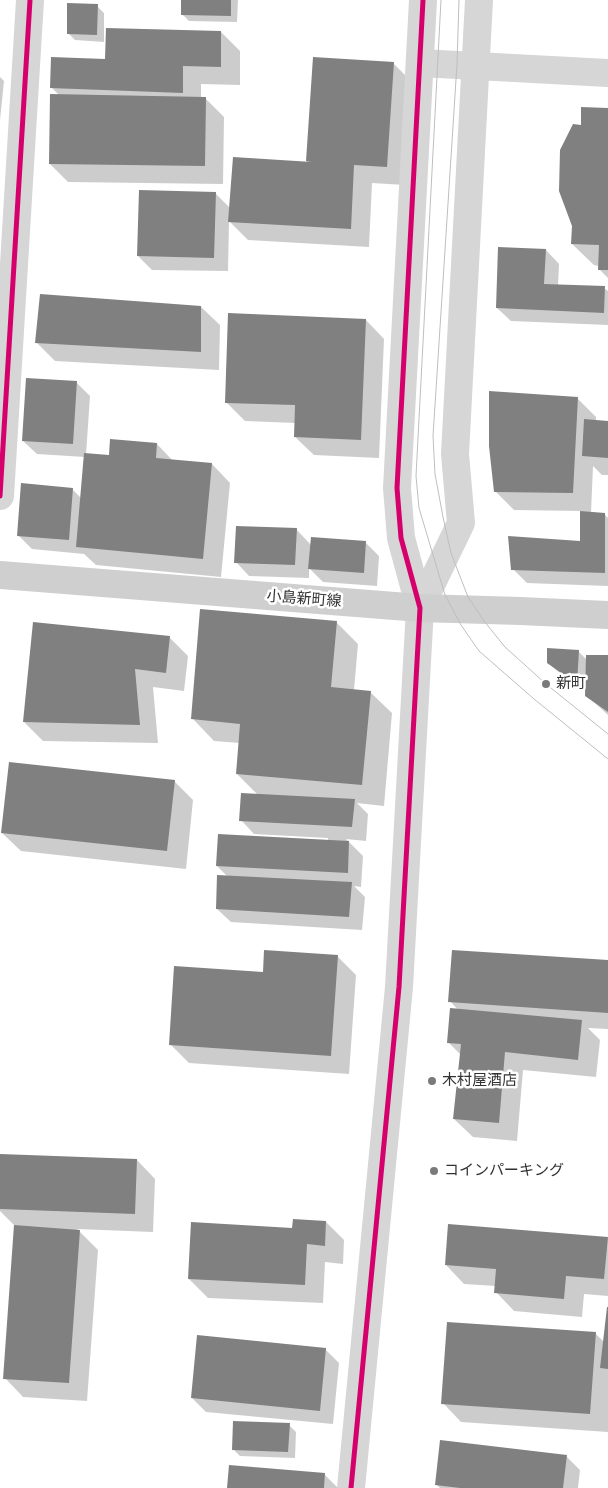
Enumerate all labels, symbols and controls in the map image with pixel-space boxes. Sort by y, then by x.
street label: 小島新町線 [266,587,342,611]
place label: 新町 [556,675,586,693]
marker: 新町 [540,678,552,690]
place label: 木村屋酒店 [442,1072,517,1090]
marker: 木村屋酒店 [426,1075,438,1087]
place label: コインパーキング [444,1162,564,1180]
marker: コインパーキング [428,1165,440,1177]

